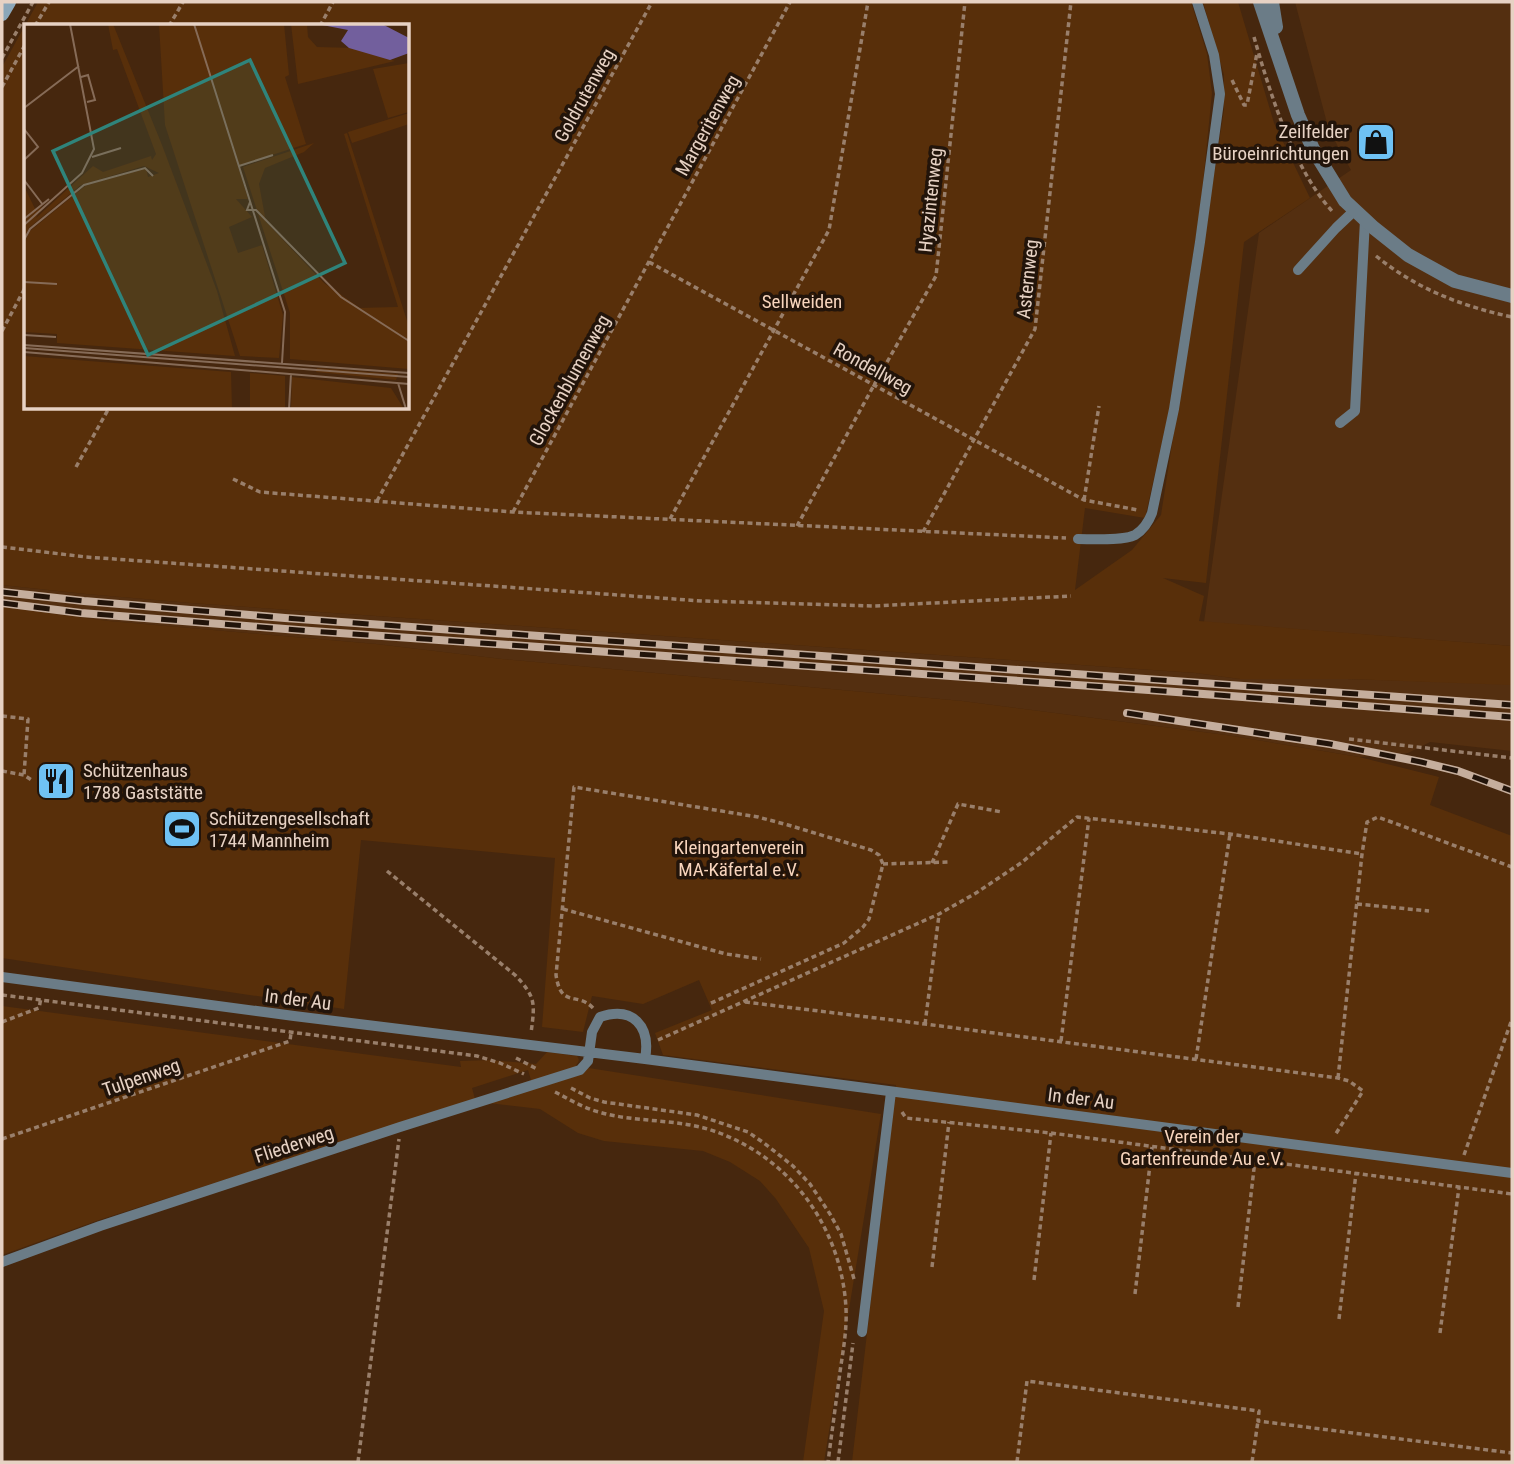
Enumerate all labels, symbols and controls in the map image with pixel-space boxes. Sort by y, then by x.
inset map [24,24,410,410]
street label: Goldrutenweg [549,44,620,146]
street label: Margeritenweg [670,71,745,180]
place label: Zeilfelder Büroeinrichtungen [1212,120,1349,165]
shop icon: Zeilfelder Büroeinrichtungen [1355,121,1397,163]
street label: Hyazintenweg [914,147,947,253]
street label: Asternweg [1012,238,1043,320]
park label: Sellweiden [762,290,842,313]
street label: Glockenblumenweg [524,311,615,450]
street label: Rondellweg [829,337,916,399]
place label: Schützenhaus 1788 Gaststätte [83,759,203,804]
restaurant icon: Schützenhaus 1788 Gaststätte [35,760,77,802]
place label: Schützengesellschaft 1744 Mannheim [209,807,370,852]
sports icon: Schützengesellschaft 1744 Mannheim [161,808,203,850]
park label: Kleingartenverein MA-Käfertal e.V. [674,836,804,881]
street label: In der Au [263,984,333,1015]
street label: Tulpenweg [99,1053,183,1101]
street label: In der Au [1046,1083,1116,1114]
street label: Fliederweg [252,1121,337,1168]
park label: Verein der Gartenfreunde Au e.V. [1120,1125,1284,1170]

